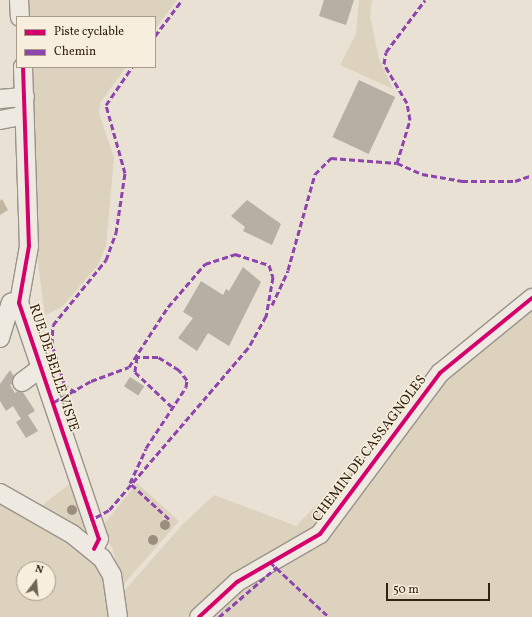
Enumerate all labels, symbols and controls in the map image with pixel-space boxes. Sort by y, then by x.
legend [16,16,156,68]
text: Piste cyclable [54,24,124,40]
text: Chemin [54,44,96,60]
street label: RUE DE BELLE VISTE [24,302,82,434]
street label: CHEMIN DE CASSAGNOLES [309,372,431,526]
north arrow [16,561,56,601]
text: N [33,562,45,578]
scale bar [388,575,492,601]
text: 50 m [393,582,419,598]

